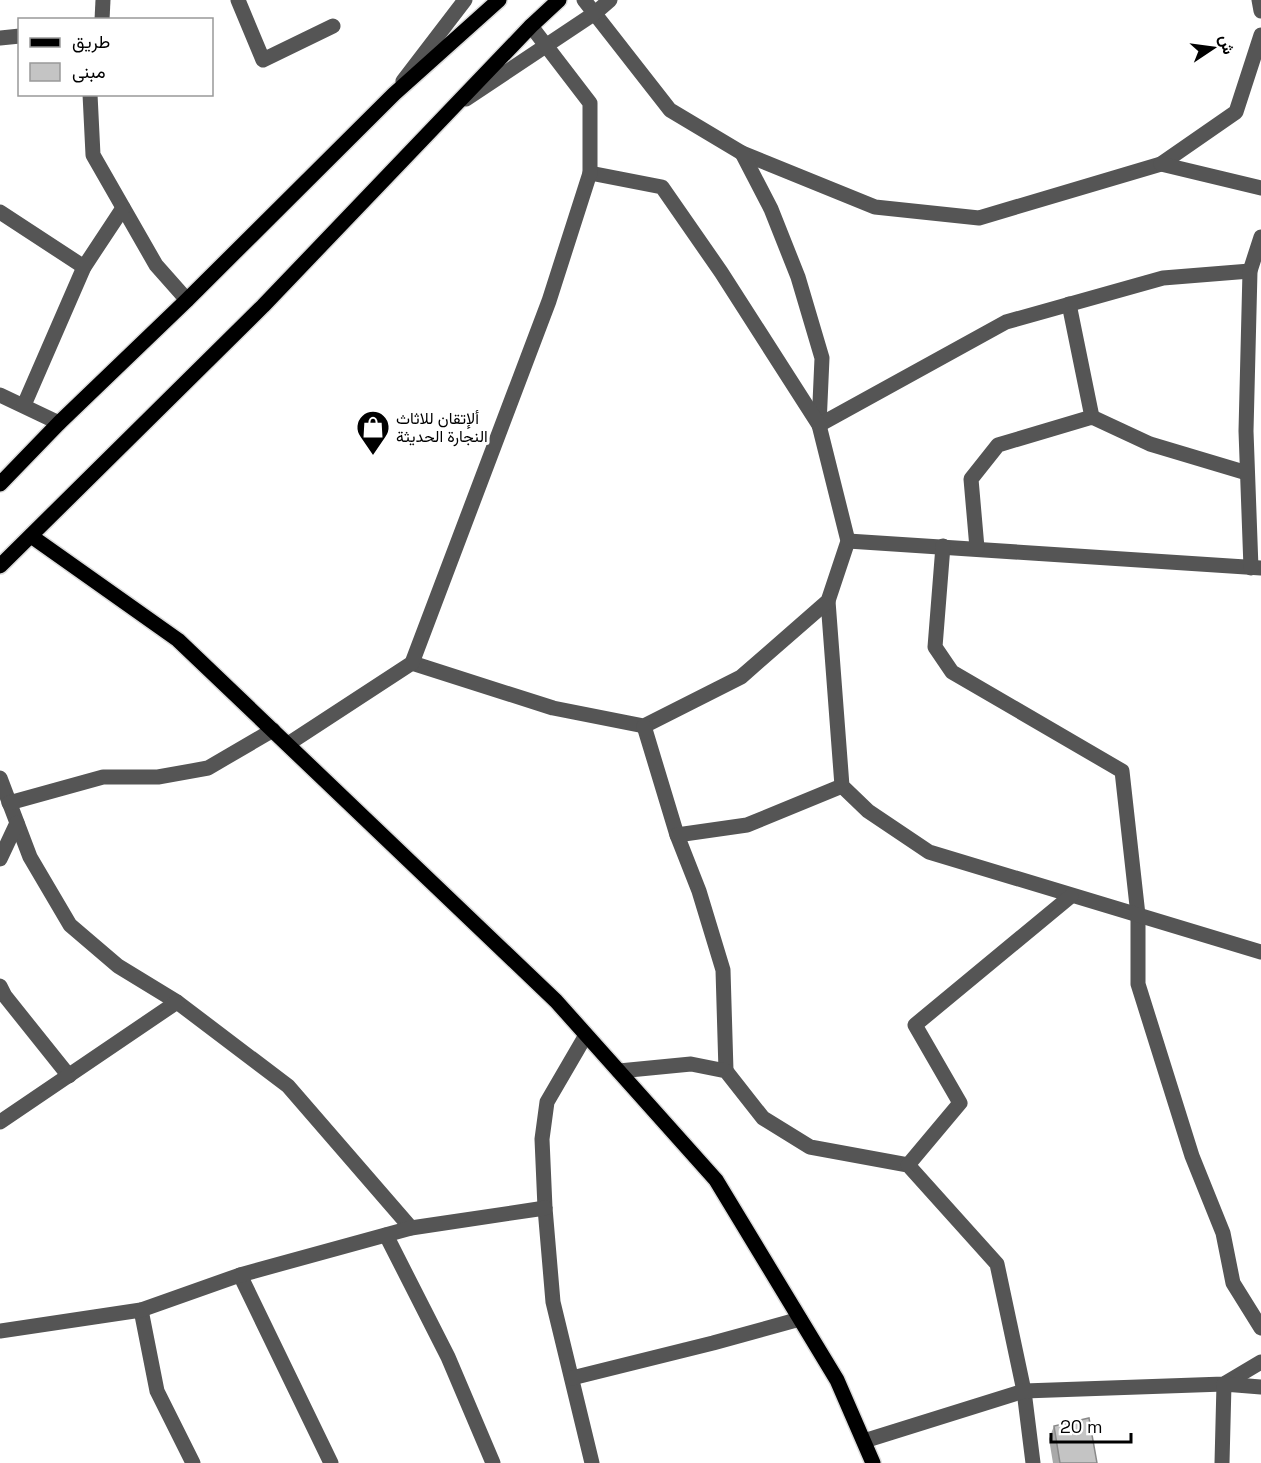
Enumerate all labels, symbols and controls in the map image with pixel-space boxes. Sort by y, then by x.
legend [18,18,213,96]
north arrow [1183,18,1243,78]
text: طريق [72,30,110,53]
text: ش [1215,33,1240,56]
text: مبنى [72,60,106,83]
place label: ألإتقان للاثاث النجارة الحديثة [396,408,488,447]
shop icon: ألإتقان للاثاث النجارة الحديثة [355,409,391,456]
scale bar [1051,1406,1130,1444]
text: 20 m [1060,1415,1103,1438]

